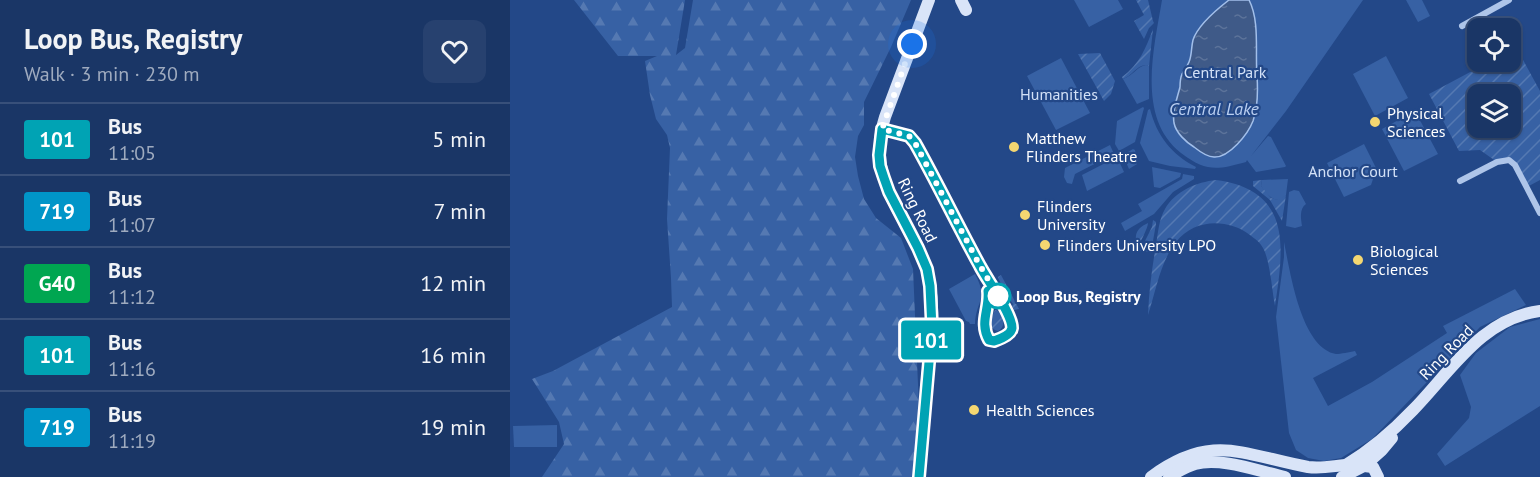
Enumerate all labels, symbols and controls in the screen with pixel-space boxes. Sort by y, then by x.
map controls [1467,18,1521,138]
button: locate [1467,18,1521,72]
text: Loop Bus, Registry [24,20,242,57]
button: heart [423,20,486,83]
your location [897,29,927,59]
text: Walk · 3 min · 230 m [24,61,200,87]
park label: Central Park [1184,62,1267,82]
park label: Humanities [1020,84,1098,104]
button: layers [1467,84,1521,138]
water label: Central Lake [1169,97,1260,120]
place label: Physical Sciences [1387,103,1446,141]
text: Bus [108,112,142,140]
marker: Physical Sciences [1368,115,1382,129]
text: 5 min [432,125,486,153]
text: 101 [39,126,75,153]
place label: Matthew Flinders Theatre [1026,128,1137,166]
text: 11:05 [108,140,156,166]
marker: Matthew Flinders Theatre [1007,140,1021,154]
park label: Anchor Court [1308,161,1398,181]
street label: Ring Road [894,174,942,246]
text: Bus [108,184,142,212]
place label: Flinders University [1037,196,1106,234]
text: 7 min [434,197,486,225]
text: 719 [39,198,75,225]
marker: Flinders University [1018,208,1032,222]
text: 11:07 [108,212,156,238]
place label: Flinders University LPO [1057,235,1216,255]
marker: Flinders University LPO [1038,238,1052,252]
place label: Biological Sciences [1370,241,1438,279]
marker: Biological Sciences [1351,253,1365,267]
text: Bus [108,256,142,284]
text: 12 min [420,269,486,297]
text: G40 [39,270,75,297]
marker: Loop Bus, Registry [985,283,1011,309]
text: 11:12 [108,284,156,310]
place label: Loop Bus, Registry [1016,286,1141,306]
line badge: 101 [896,320,966,360]
street label: Ring Road [1415,320,1477,384]
text: 101 [913,327,949,354]
text: Bus [108,328,142,356]
text: 16 min [420,341,486,369]
text: 101 [39,342,75,369]
text: 11:16 [108,356,156,382]
text: Bus [108,400,142,428]
place label: Health Sciences [986,400,1095,420]
marker: Health Sciences [967,403,981,417]
text: 19 min [420,413,486,441]
text: 719 [39,414,75,441]
text: 11:19 [108,428,156,454]

